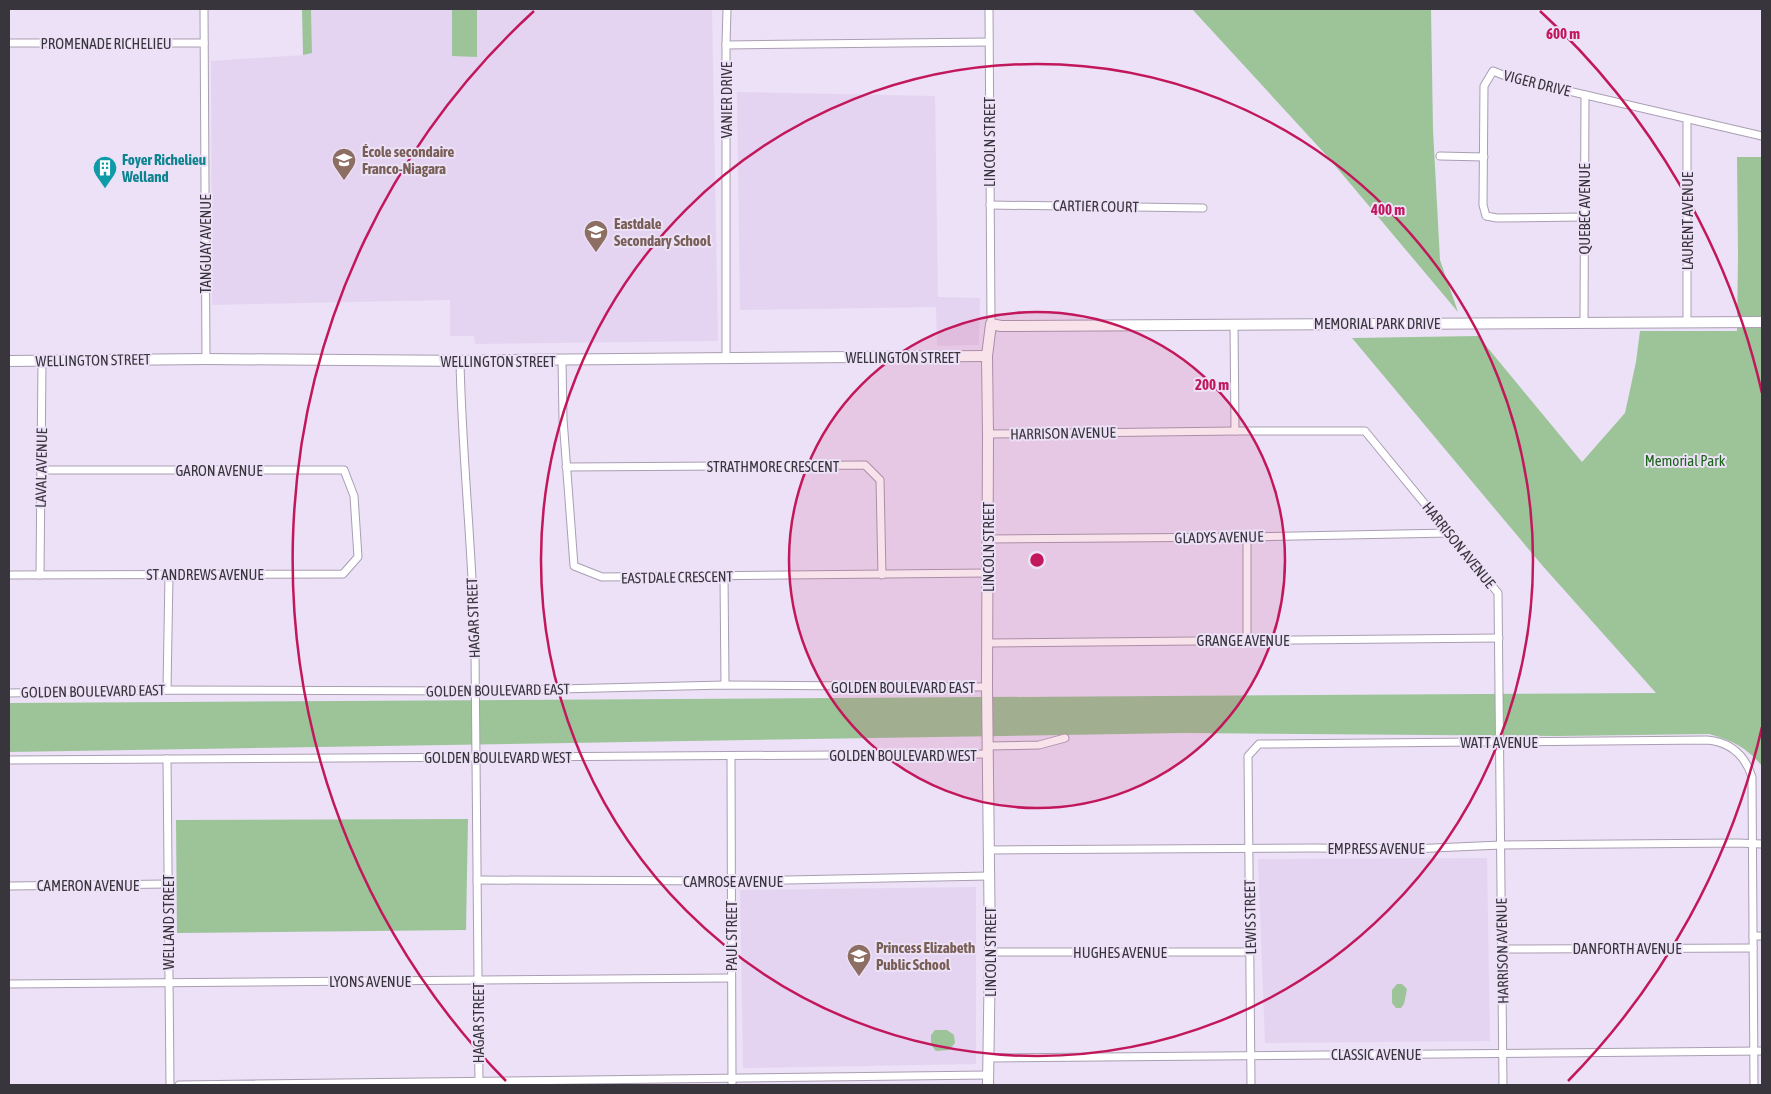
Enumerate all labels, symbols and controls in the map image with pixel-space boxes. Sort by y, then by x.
text: 600 m [1546,25,1580,42]
street label: PROMENADE RICHELIEU [41,35,172,52]
street label: VANIER DRIVE [718,61,735,138]
street label: VIGER DRIVE [1502,66,1573,100]
street label: LINCOLN STREET [981,97,998,187]
place label: École secondaire Franco-Niagara [362,143,455,177]
school or university icon: École secondaire Franco-Niagara [331,147,357,181]
place label: Foyer Richelieu Welland [121,151,206,185]
building icon: Foyer Richelieu Welland [92,155,118,189]
street label: QUEBEC AVENUE [1576,163,1593,255]
street label: LAURENT AVENUE [1679,171,1696,270]
street label: TANGUAY AVENUE [197,194,214,294]
street label: CARTIER COURT [1053,197,1140,215]
text: 400 m [1370,201,1405,218]
place label: Eastdale Secondary School [614,215,712,249]
school or university icon: Eastdale Secondary School [583,219,609,253]
street label: MEMORIAL PARK DRIVE [1314,315,1441,332]
street label: WELLINGTON STREET [845,349,961,366]
street label: WELLINGTON STREET [35,350,151,370]
street label: WELLINGTON STREET [440,353,556,370]
text: 200 m [1195,376,1229,393]
street label: HARRISON AVENUE [1010,424,1117,442]
street label: LAVAL AVENUE [32,427,50,508]
park label: Memorial Park [1645,452,1726,469]
street label: STRATHMORE CRESCENT [707,458,840,475]
street label: GARON AVENUE [175,462,263,479]
street label: HARRISON AVENUE [1419,499,1499,592]
street label: LINCOLN STREET [980,502,997,592]
street label: GLADYS AVENUE [1174,528,1264,546]
centre of rings [1028,551,1046,569]
street label: ST ANDREWS AVENUE [146,566,264,583]
street label: EASTDALE CRESCENT [621,568,734,586]
street label: HAGAR STREET [463,577,483,659]
street label: GRANGE AVENUE [1197,632,1290,649]
street label: GOLDEN BOULEVARD EAST [831,679,975,696]
street label: GOLDEN BOULEVARD EAST [426,680,571,700]
street label: GOLDEN BOULEVARD EAST [21,681,166,701]
street label: WATT AVENUE [1460,734,1538,751]
street label: GOLDEN BOULEVARD WEST [829,747,977,764]
street label: GOLDEN BOULEVARD WEST [424,749,572,766]
street label: EMPRESS AVENUE [1327,840,1425,857]
street label: CAMROSE AVENUE [683,873,784,890]
street label: WELLAND STREET [160,874,177,970]
street label: CAMERON AVENUE [37,877,140,894]
street label: LEWIS STREET [1241,879,1259,955]
street label: HARRISON AVENUE [1493,897,1511,1004]
street label: PAUL STREET [723,900,740,971]
street label: LINCOLN STREET [982,907,999,997]
place label: Princess Elizabeth Public School [876,939,975,973]
street label: DANFORTH AVENUE [1572,940,1682,957]
school or university icon: Princess Elizabeth Public School [846,943,872,977]
street label: HUGHES AVENUE [1073,944,1168,961]
street label: LYONS AVENUE [329,973,412,990]
street label: HAGAR STREET [470,982,487,1063]
street label: CLASSIC AVENUE [1331,1046,1422,1063]

